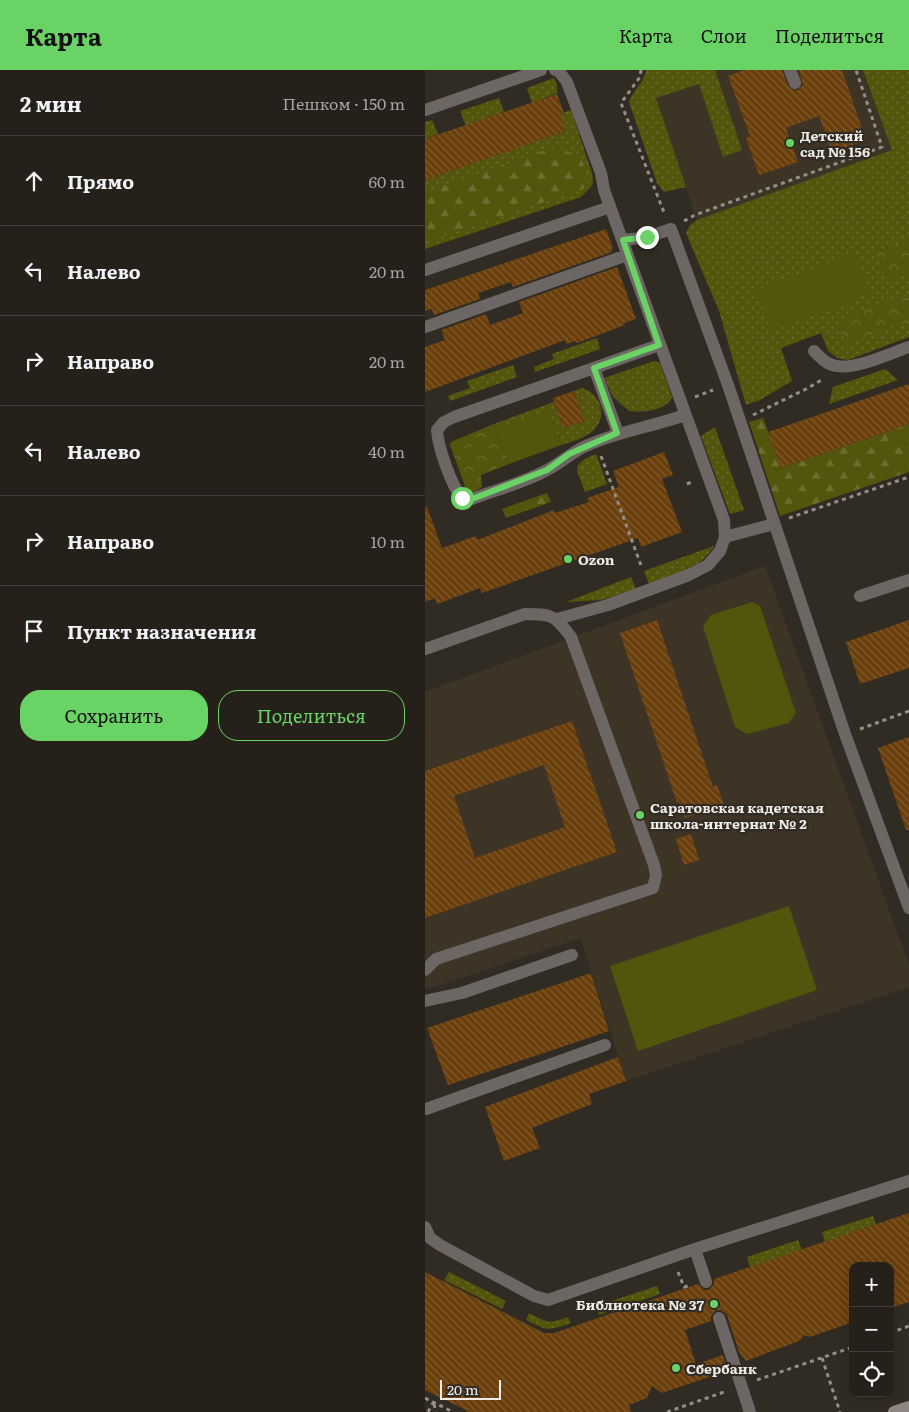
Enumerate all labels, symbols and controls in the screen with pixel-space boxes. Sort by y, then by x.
text: Карта [25,18,102,53]
text: Карта [619,22,673,49]
text: Слои [701,22,747,49]
text: Поделиться [775,22,884,49]
text: 2 мин [20,87,82,118]
text: Пешком · 150 m [283,91,405,115]
place label: Детский сад № 156 [800,125,870,161]
marker: Детский сад № 156 [784,137,796,149]
icon: ahead [20,167,48,195]
text: Прямо [67,167,134,195]
text: 60 m [368,169,405,193]
route end [636,226,659,249]
icon: left [20,257,48,285]
text: Налево [67,257,141,285]
text: 20 m [369,259,405,283]
icon: right [20,347,48,375]
text: Направо [67,347,154,375]
text: 20 m [369,349,405,373]
icon: left [20,437,48,465]
text: Налево [67,437,141,465]
text: 40 m [368,439,405,463]
route start [451,487,474,510]
icon: right [20,527,48,555]
text: Направо [67,527,154,555]
text: 10 m [371,529,405,553]
place label: Ozon [578,549,615,569]
marker: Ozon [562,553,574,565]
icon: arrive [20,617,48,645]
text: Пункт назначения [67,617,256,645]
button: Сохранить [20,690,208,741]
button: Поделиться [218,690,405,741]
place label: Саратовская кадетская школа-интернат № 2 [650,797,824,833]
marker: Саратовская кадетская школа-интернат № 2 [634,809,646,821]
map controls [849,1262,894,1397]
button: + [849,1262,894,1307]
place label: Библиотека № 37 [576,1294,704,1314]
marker: Библиотека № 37 [708,1298,720,1310]
button: − [849,1307,894,1352]
button: locate [849,1352,894,1397]
place label: Сбербанк [686,1358,757,1378]
marker: Сбербанк [670,1362,682,1374]
scale bar [440,1377,501,1400]
text: 20 m [447,1379,479,1399]

